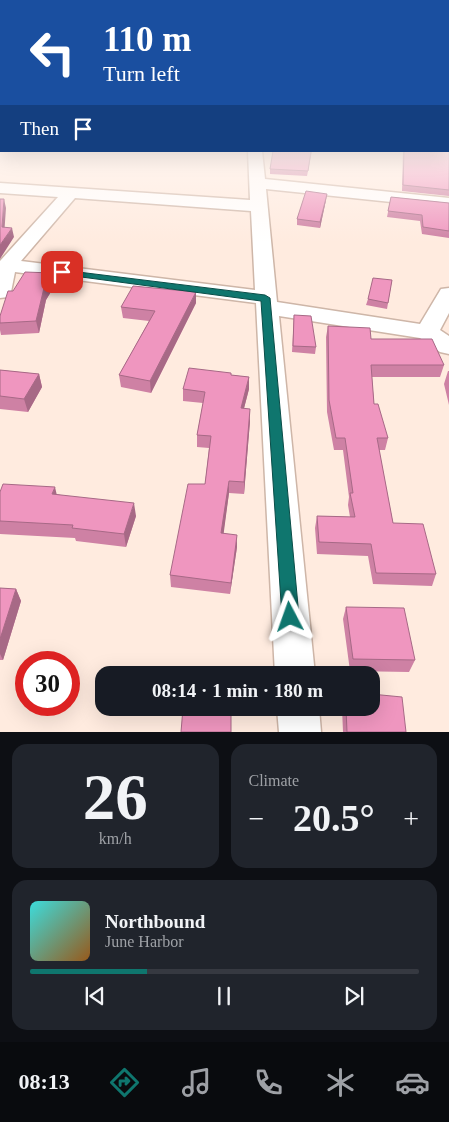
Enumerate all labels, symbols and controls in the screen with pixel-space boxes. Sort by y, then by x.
icon: left [20,20,85,85]
text: 110 m [103,20,191,59]
text: Turn left [103,61,180,86]
icon: arrive [69,115,97,143]
text: Then [20,118,59,139]
pin [41,251,83,293]
icon: arrive [48,258,76,286]
position arrow [263,590,315,642]
speed limit sign: 30 [15,651,80,716]
text: 08:14 · 1 min · 180 m [152,680,323,701]
text: 26 [83,761,148,833]
text: Climate [249,772,299,789]
text: 20.5° [293,797,375,839]
text: − [249,803,264,834]
text: + [403,803,419,834]
text: km/h [99,830,132,847]
text: Northbound [105,911,205,932]
text: June Harbor [105,933,184,950]
icon: previous [81,982,109,1010]
icon: pause [210,982,238,1010]
icon: next [340,982,368,1010]
icon: directions [107,1065,142,1100]
icon: music [179,1065,214,1100]
icon: phone [251,1065,286,1100]
icon: climate [323,1065,358,1100]
icon: car [395,1065,430,1100]
text: 08:13 [19,1069,70,1094]

